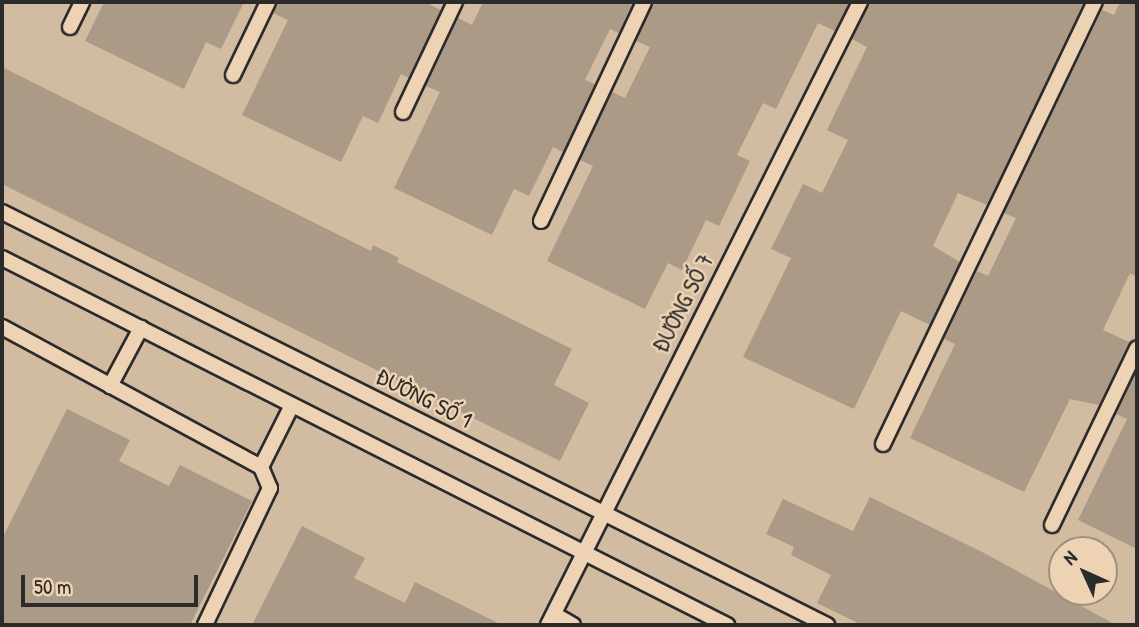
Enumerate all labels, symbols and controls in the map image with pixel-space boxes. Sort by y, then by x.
street label: ĐƯỜNG SỐ 7 [646,249,720,357]
street label: ĐƯỜNG SỐ 1 [372,362,476,434]
north arrow [1048,536,1118,606]
text: N [1057,545,1082,570]
scale bar [24,560,201,604]
text: 50 m [34,572,71,601]

